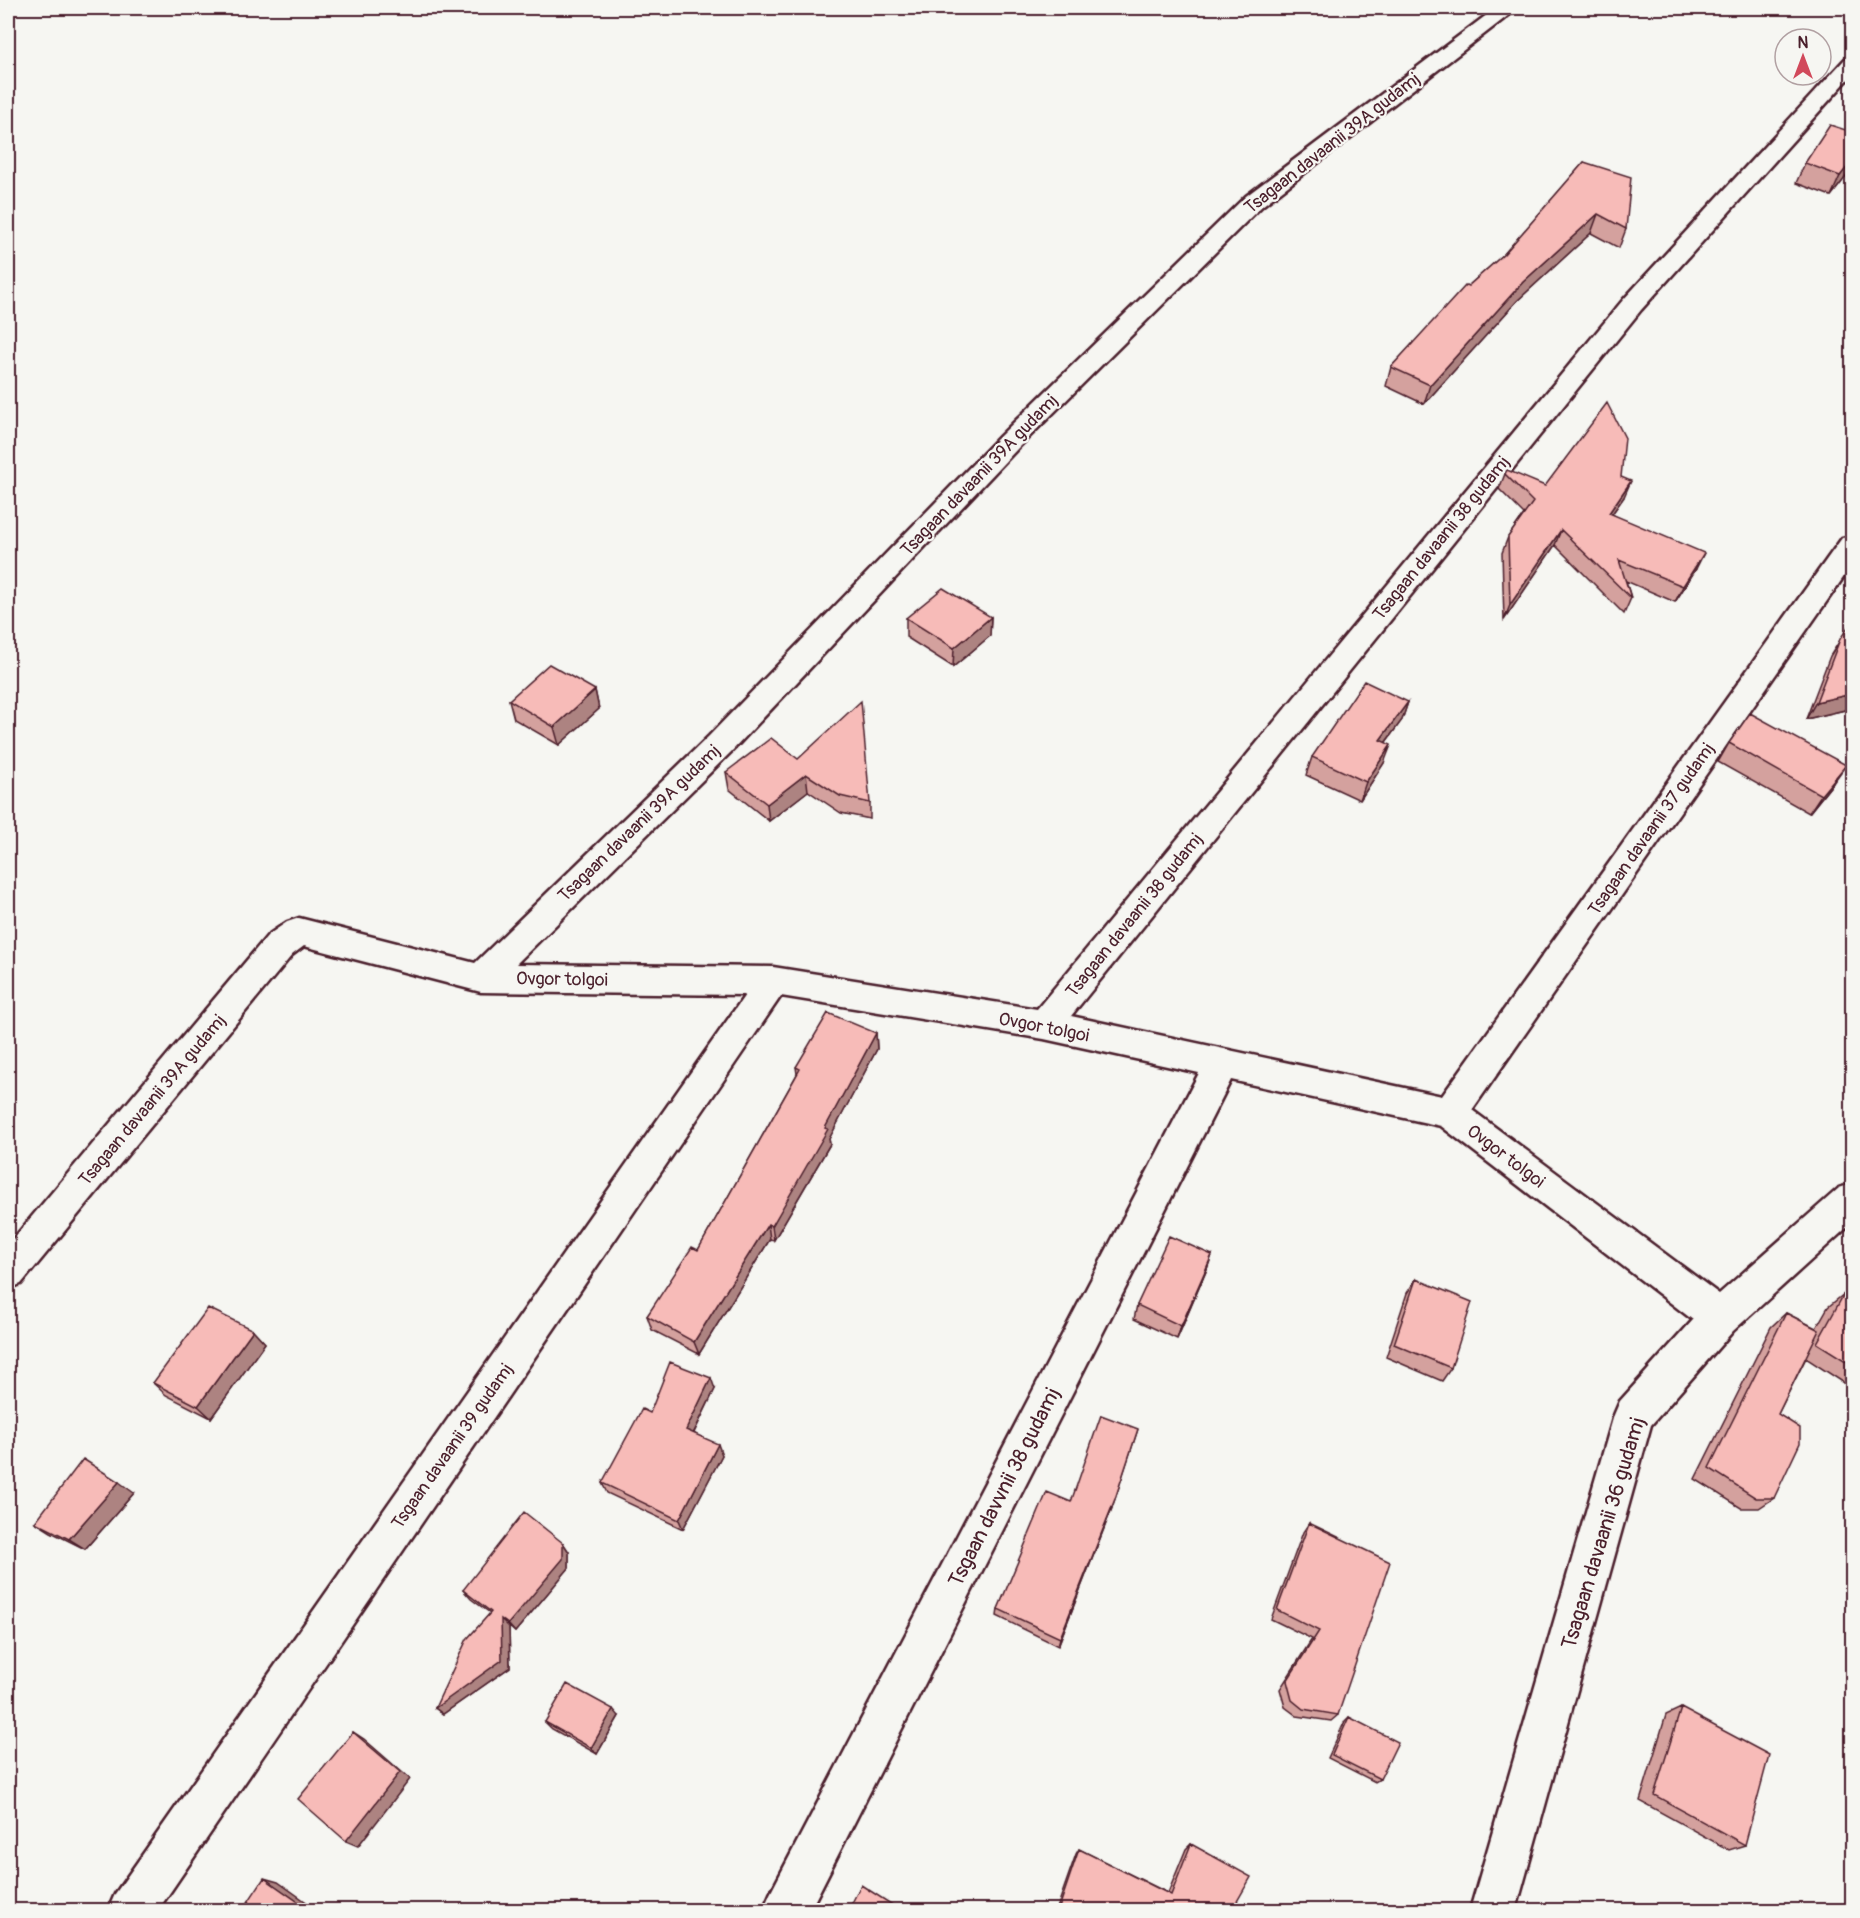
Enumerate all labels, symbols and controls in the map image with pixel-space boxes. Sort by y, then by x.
north arrow [1773,27,1833,87]
text: N [1798,33,1809,53]
street label: Tsagaan davaanii 39A gudamj [1240,67,1425,219]
street label: Tsagaan davaanii 39A gudamj [896,389,1063,561]
street label: Tsagaan davaanii 38 gudamj [1368,451,1515,625]
street label: Tsagaan davaanii 37 gudamj [1583,738,1720,920]
street label: Tsagaan davaanii 39A gudamj [553,740,725,907]
street label: Tsagaan davaanii 38 gudamj [1061,828,1208,1002]
street label: Ovgor tolgoi [516,967,608,992]
street label: Ovgor tolgoi [997,1007,1091,1048]
street label: Tsagaan davaanii 39A gudamj [74,1010,231,1191]
street label: Ovgor tolgoi [1462,1120,1549,1193]
street label: Tsgaan davaanii 39 gudamj [386,1359,518,1534]
street label: Tsgaan davvnii 38 gudamj [942,1383,1066,1591]
street label: Tsagaan davaanii 36 gudamj [1555,1414,1652,1652]

